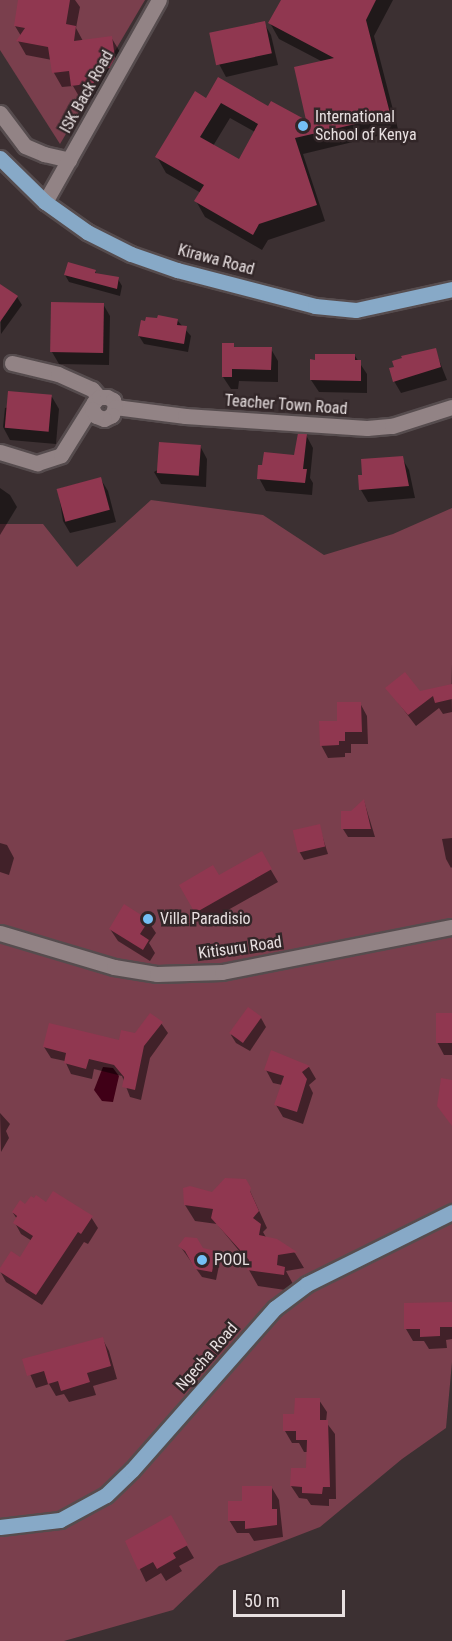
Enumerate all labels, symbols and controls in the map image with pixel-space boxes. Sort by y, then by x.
street label: ISK Back Road [56,47,118,137]
place label: International School of Kenya [315,107,417,145]
marker: International School of Kenya [296,119,310,133]
street label: Kirawa Road [176,241,256,279]
street label: Teacher Town Road [224,391,348,419]
place label: Villa Paradisio [160,909,251,929]
marker: Villa Paradisio [141,912,155,926]
street label: Kitisuru Road [197,933,283,963]
place label: POOL [214,1250,250,1270]
marker: POOL [195,1253,209,1267]
street label: Ngecha Road [172,1319,242,1395]
scale bar [236,1578,348,1616]
text: 50 m [244,1590,279,1611]

